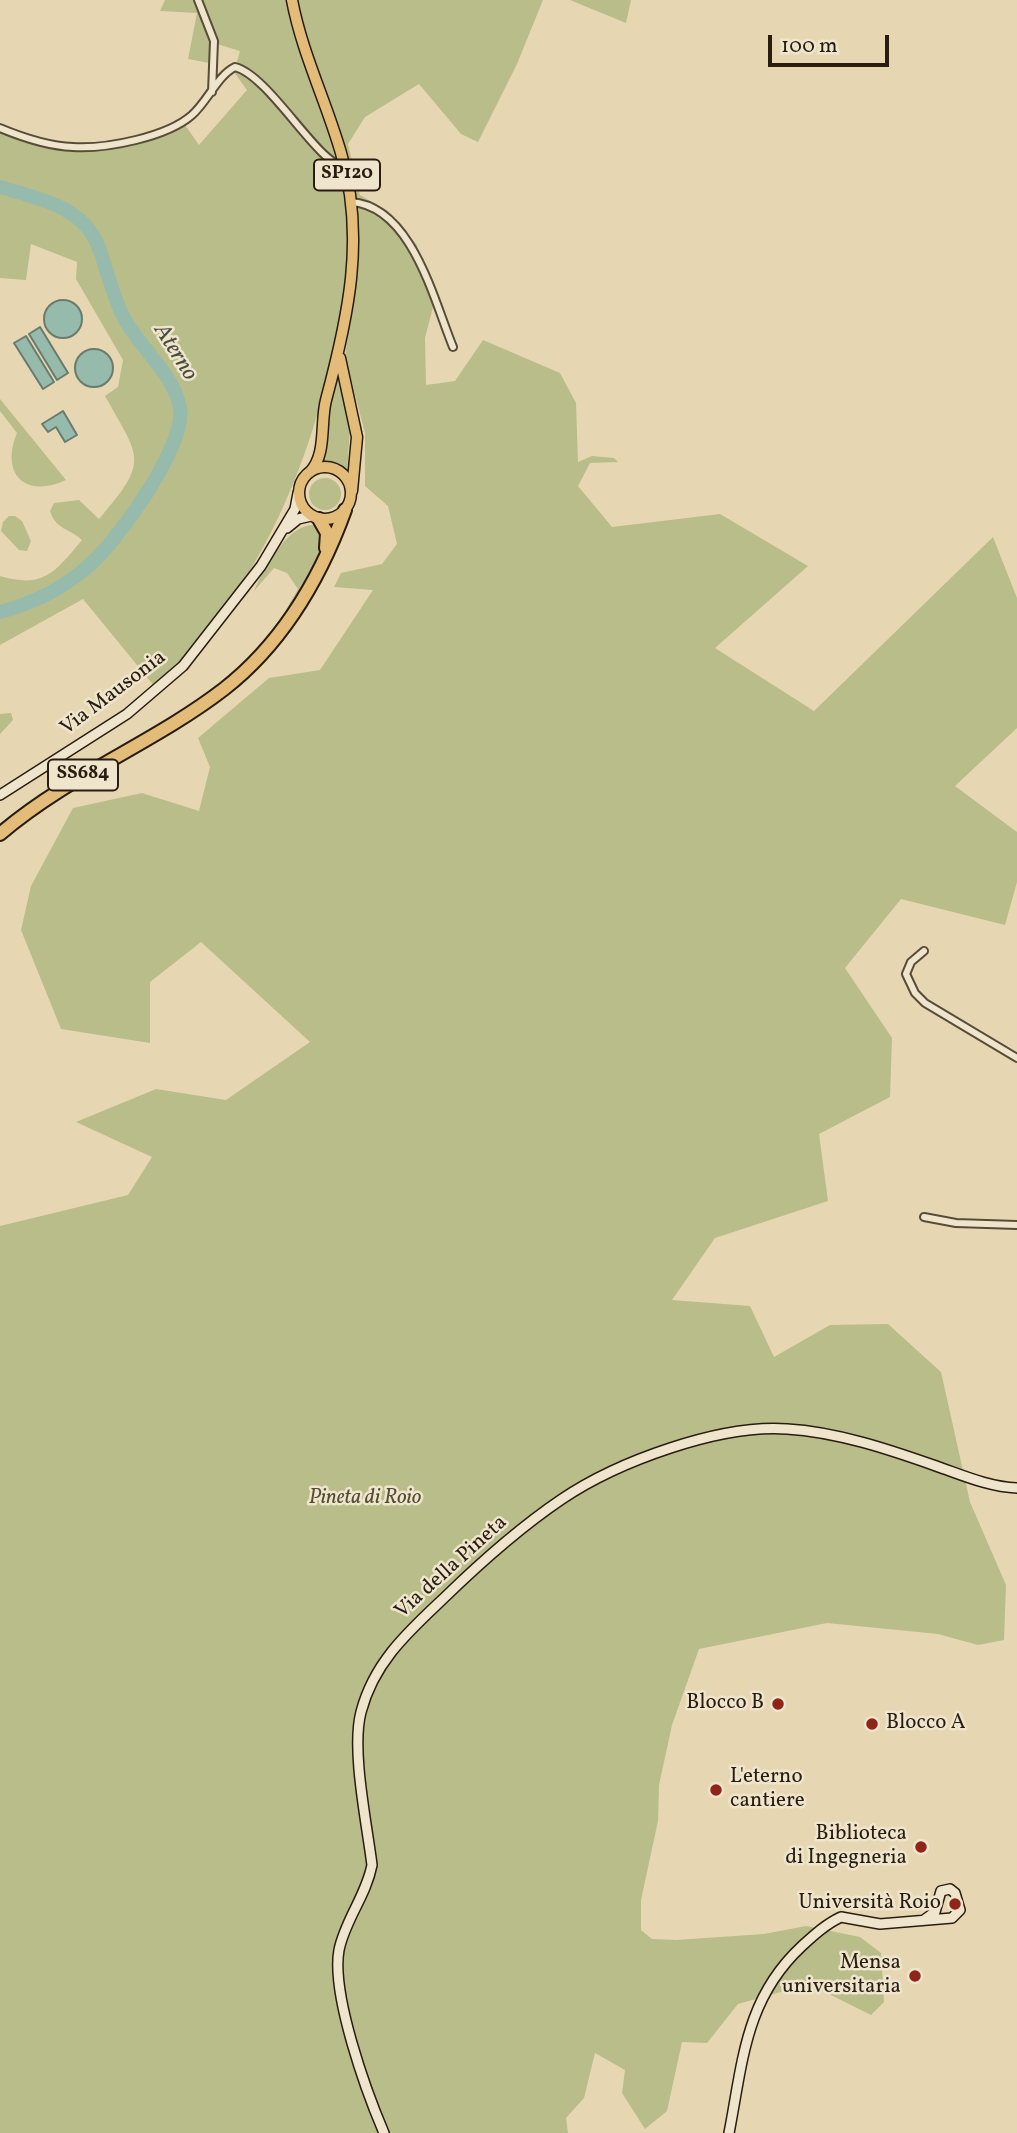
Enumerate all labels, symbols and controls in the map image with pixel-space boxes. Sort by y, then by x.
scale bar [772,21,893,65]
text: 100 m [781,32,838,61]
road number: SP120 [314,160,380,190]
water label: Aterno [146,320,202,386]
street label: Via Mausonia [56,646,172,742]
road number: SS684 [48,760,118,790]
park label: Pineta di Roio [309,1486,421,1512]
street label: Via della Pineta [391,1511,513,1625]
place label: Blocco B [686,1691,764,1717]
marker: Blocco B [770,1696,786,1712]
place label: Blocco A [886,1711,965,1737]
marker: Blocco A [864,1716,880,1732]
place label: L'eterno cantiere [730,1765,805,1815]
marker: L'eterno cantiere [708,1782,724,1798]
place label: Biblioteca di Ingegneria [785,1822,907,1872]
marker: Biblioteca di Ingegneria [913,1839,929,1855]
place label: Università Roio [798,1891,941,1917]
marker: Università Roio [947,1896,963,1912]
place label: Mensa universitaria [782,1951,901,2001]
marker: Mensa universitaria [907,1968,923,1984]

